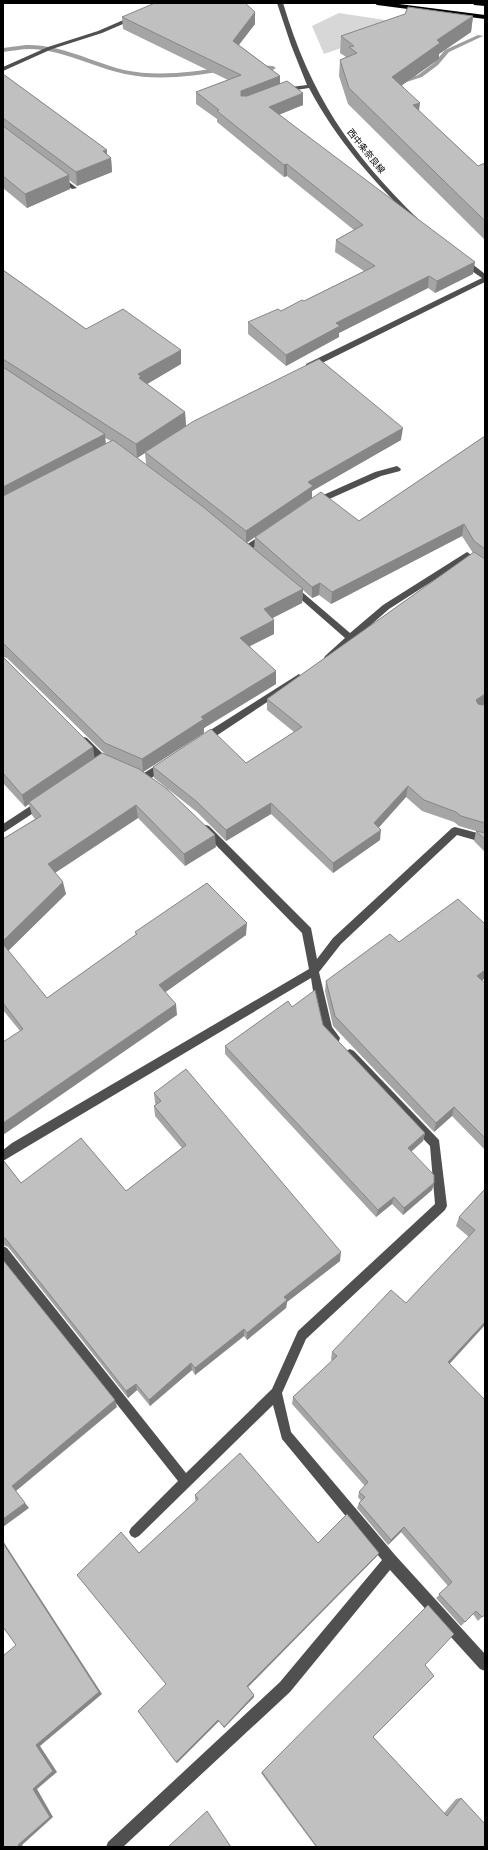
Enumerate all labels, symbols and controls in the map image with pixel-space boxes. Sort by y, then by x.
street label: 西中条奈良線 [345,126,388,176]

